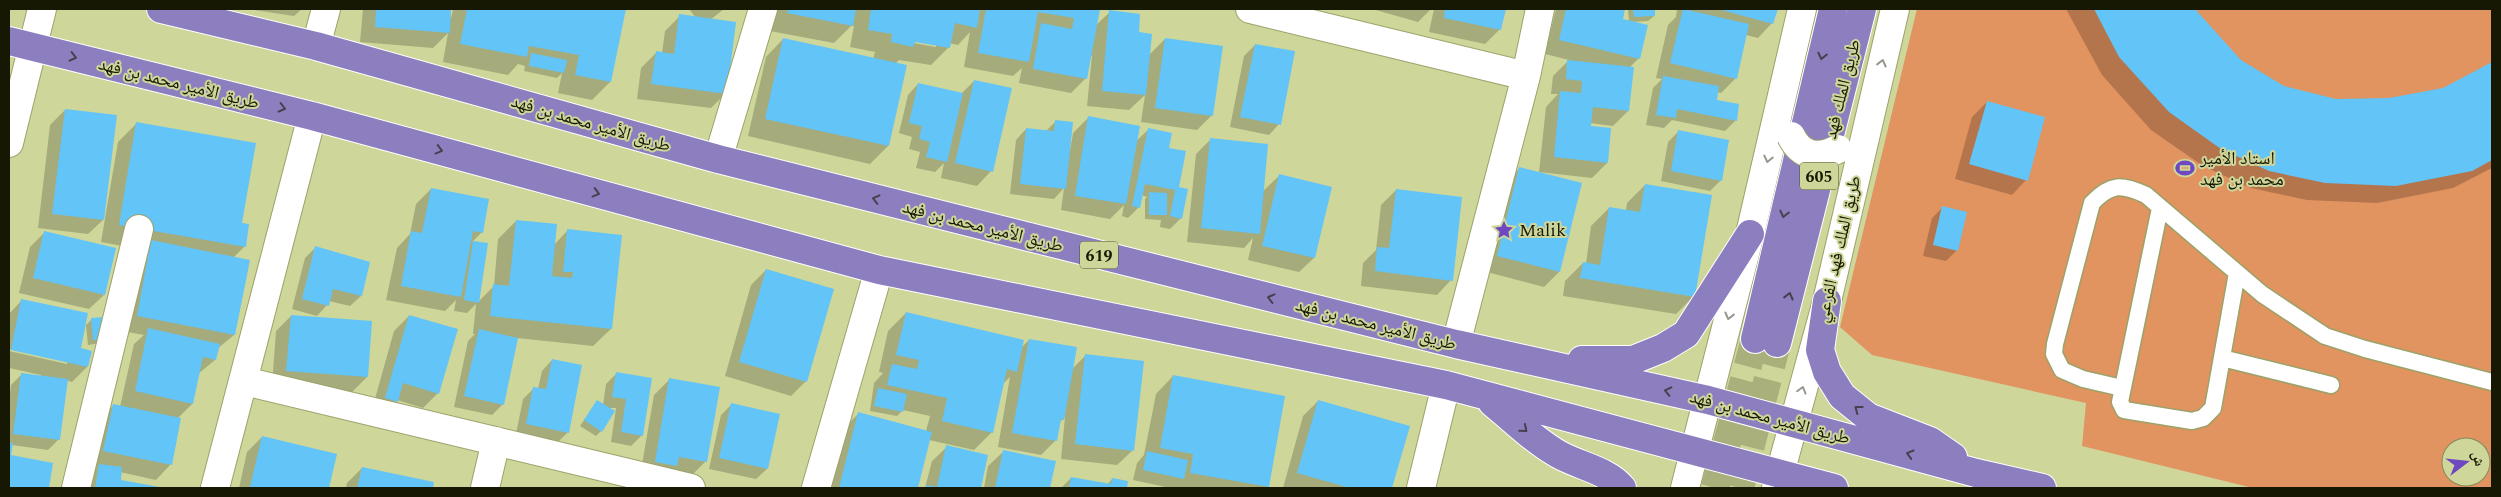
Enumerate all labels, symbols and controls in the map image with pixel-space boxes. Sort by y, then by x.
street label: طريق الملك فهد [1817,36,1868,142]
street label: طريق الأمير محمد بن فهد [96,50,262,117]
one-way arrow [69,51,78,62]
one-way arrow [1817,52,1828,61]
one-way arrow [1876,58,1887,67]
street label: طريق الأمير محمد بن فهد [508,88,674,159]
one-way arrow [277,102,286,113]
one-way arrow [434,145,442,155]
place label: استاد الأمير محمد بن فهد [2199,145,2284,193]
one-way arrow [1763,154,1774,163]
sports icon: استاد الأمير محمد بن فهد [2174,157,2196,179]
road number: 605 [1800,162,1838,190]
street label: طريق الملك فهد الفرعي [1808,173,1869,326]
one-way arrow [591,187,600,198]
street label: طريق الأمير محمد بن فهد [900,193,1066,260]
one-way arrow [871,194,880,205]
one-way arrow [1779,210,1790,219]
place label: Malik [1519,217,1566,244]
place icon: Malik [1493,219,1515,241]
road number: 619 [1080,242,1118,268]
street label: طريق الأمير محمد بن فهد [1293,291,1459,358]
one-way arrow [1783,291,1794,300]
one-way arrow [1267,293,1276,304]
one-way arrow [1724,312,1735,321]
street label: طريق الأمير محمد بن فهد [1687,383,1853,452]
one-way arrow [1663,386,1672,397]
one-way arrow [1796,387,1806,395]
one-way arrow [1854,405,1863,414]
one-way arrow [1518,424,1527,433]
north arrow [2441,437,2491,487]
text: ش [2466,449,2490,469]
one-way arrow [1906,450,1914,460]

